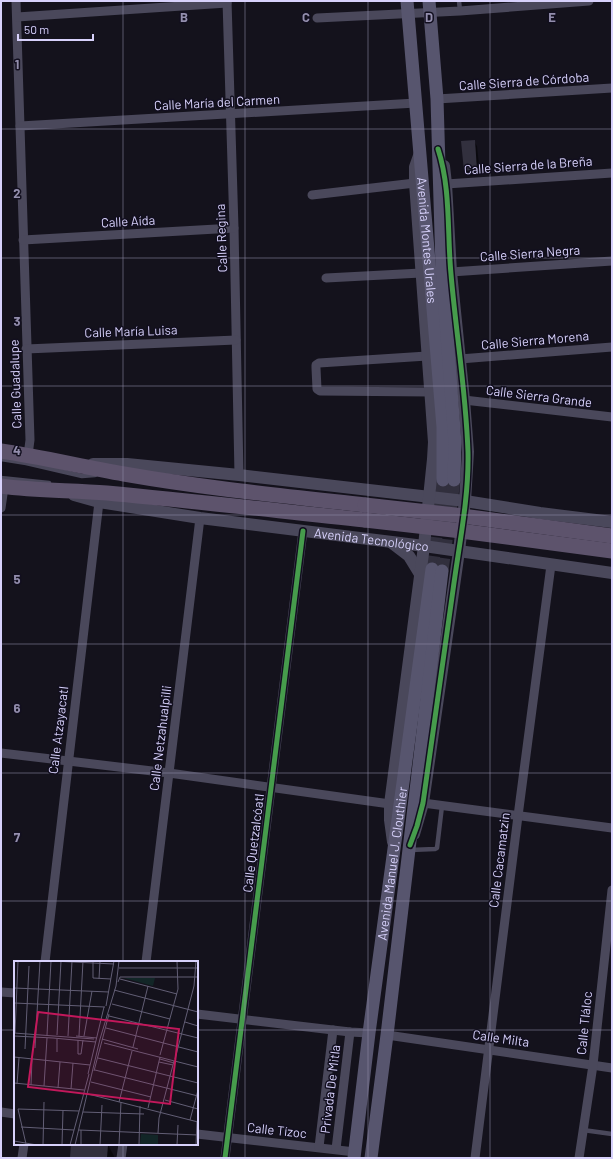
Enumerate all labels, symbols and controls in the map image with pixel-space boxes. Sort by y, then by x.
text: B [180,9,188,25]
text: C [302,9,310,25]
text: D [425,9,433,25]
text: E [548,9,556,25]
scale bar [18,16,93,42]
text: 50 m [24,22,49,36]
text: 1 [15,56,19,72]
street label: Calle Sierra de Córdoba [458,68,590,94]
street label: Calle María del Carmen [154,91,280,113]
street label: Calle Sierra de la Breña [463,153,593,177]
street label: Avenida Montes Urales [414,176,441,304]
text: 2 [13,185,21,201]
street label: Calle Regina [212,203,230,273]
street label: Calle Aída [100,212,156,230]
street label: Calle Sierra Negra [479,242,581,264]
text: 3 [13,313,21,329]
street label: Calle María Luisa [84,321,178,341]
street label: Calle Sierra Morena [480,327,590,353]
street label: Calle Guadalupe [5,339,25,429]
street label: Calle Sierra Grande [485,382,593,410]
text: 4 [13,442,21,458]
street label: Avenida Tecnológico [313,524,430,555]
text: 5 [13,571,21,587]
street label: Calle Netzahualpilli [146,684,174,792]
street label: Calle Atzayacatl [45,685,71,775]
text: 6 [14,700,21,716]
street label: Avenida Manuel J. Clouthier [374,785,410,941]
street label: Calle Quetzalcóatl [239,793,267,893]
street label: Calle Cacamatzin [485,811,513,909]
text: 7 [14,829,21,845]
inset map [14,961,198,1145]
street label: Calle Tláloc [573,990,595,1056]
street label: Calle Milta [472,1026,530,1050]
street label: Privada De Mitla [317,1044,343,1134]
street label: Calle Tízoc [246,1119,308,1141]

